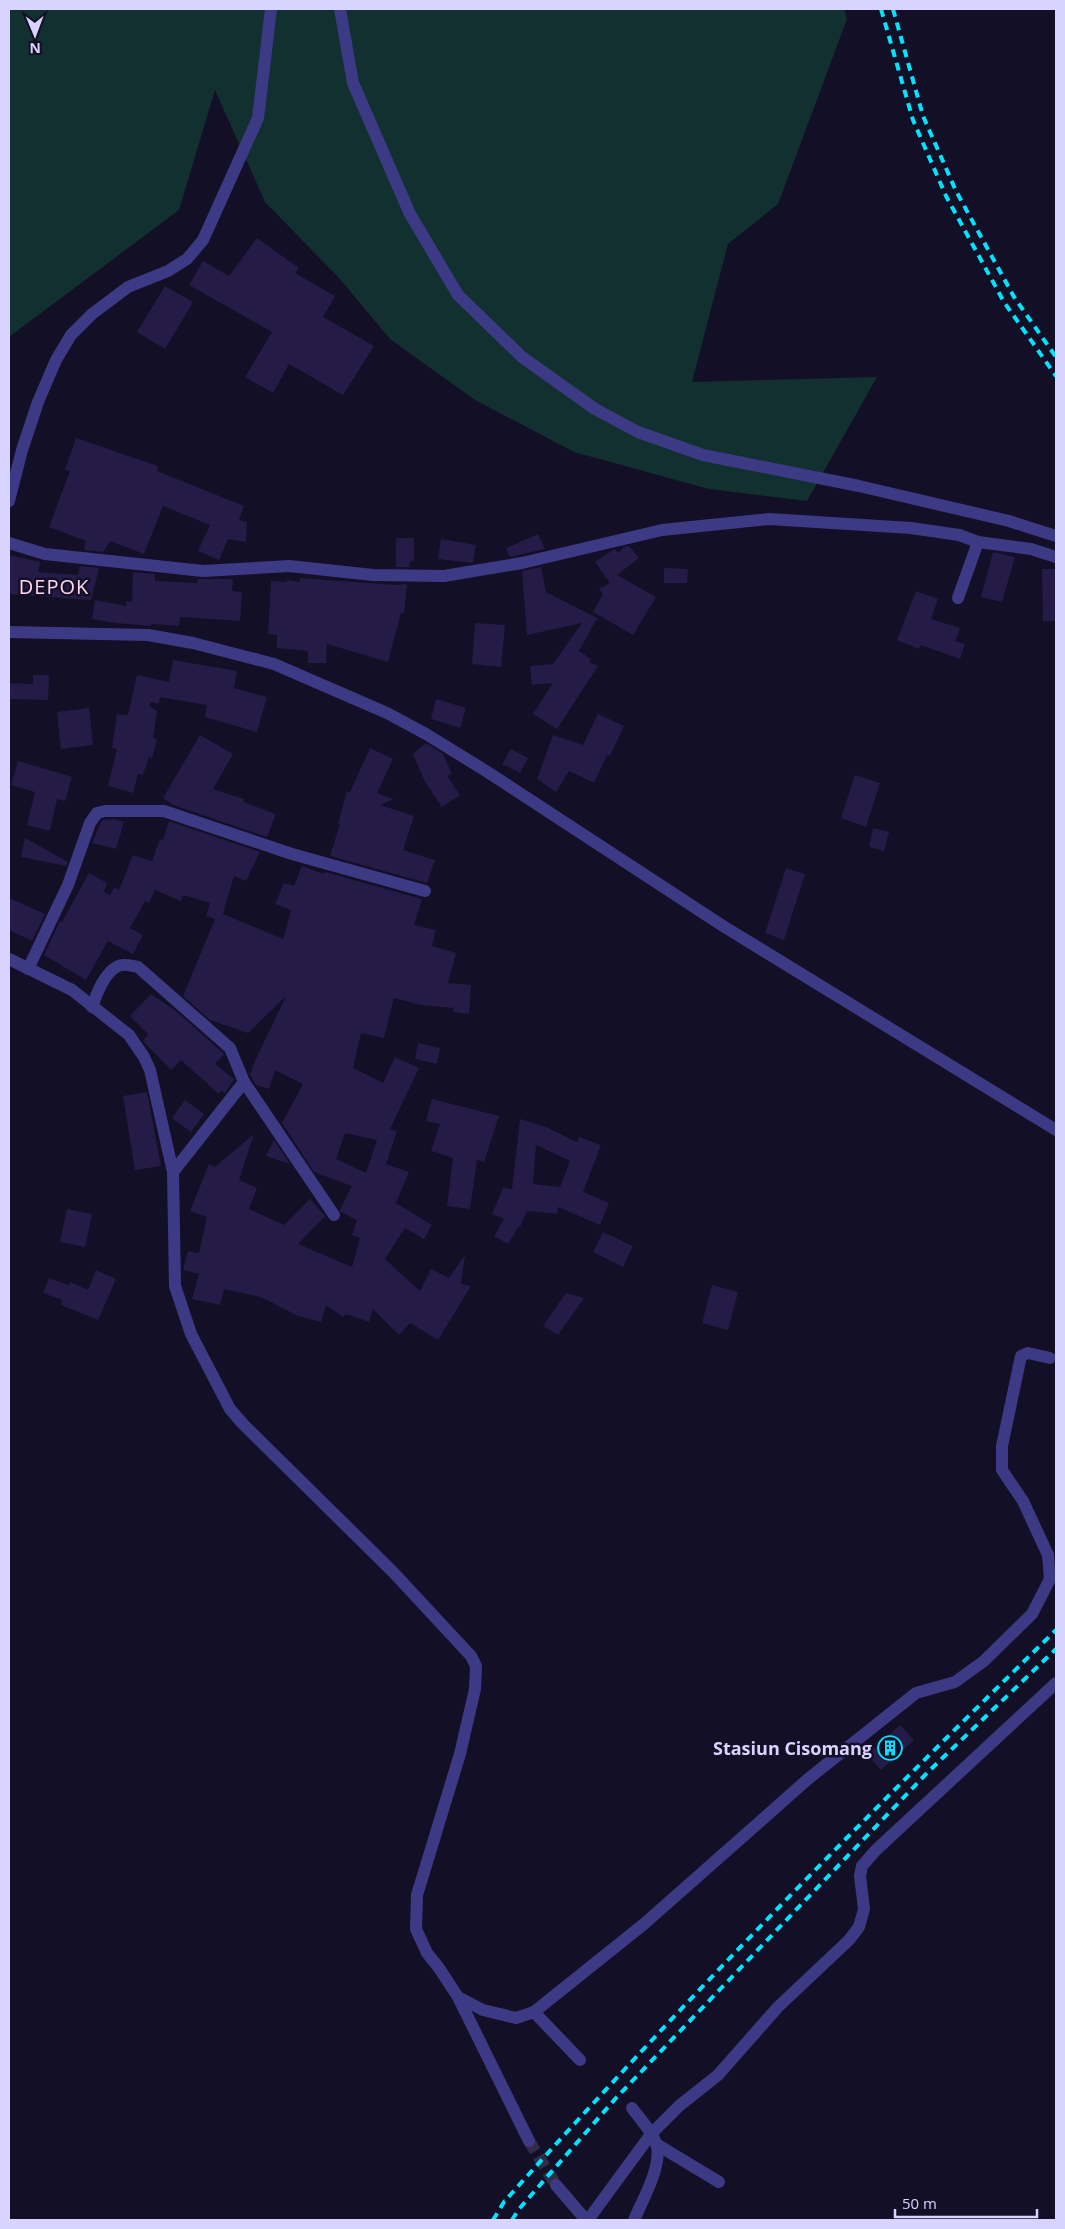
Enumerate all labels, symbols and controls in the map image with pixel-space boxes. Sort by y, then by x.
north arrow [10,10,60,60]
text: N [29,39,41,58]
district label: DEPOK [19,573,89,600]
building icon: Stasiun Cisomang [877,1735,903,1761]
place label: Stasiun Cisomang [713,1736,872,1760]
scale bar [895,2186,1038,2218]
text: 50 m [902,2193,937,2213]

